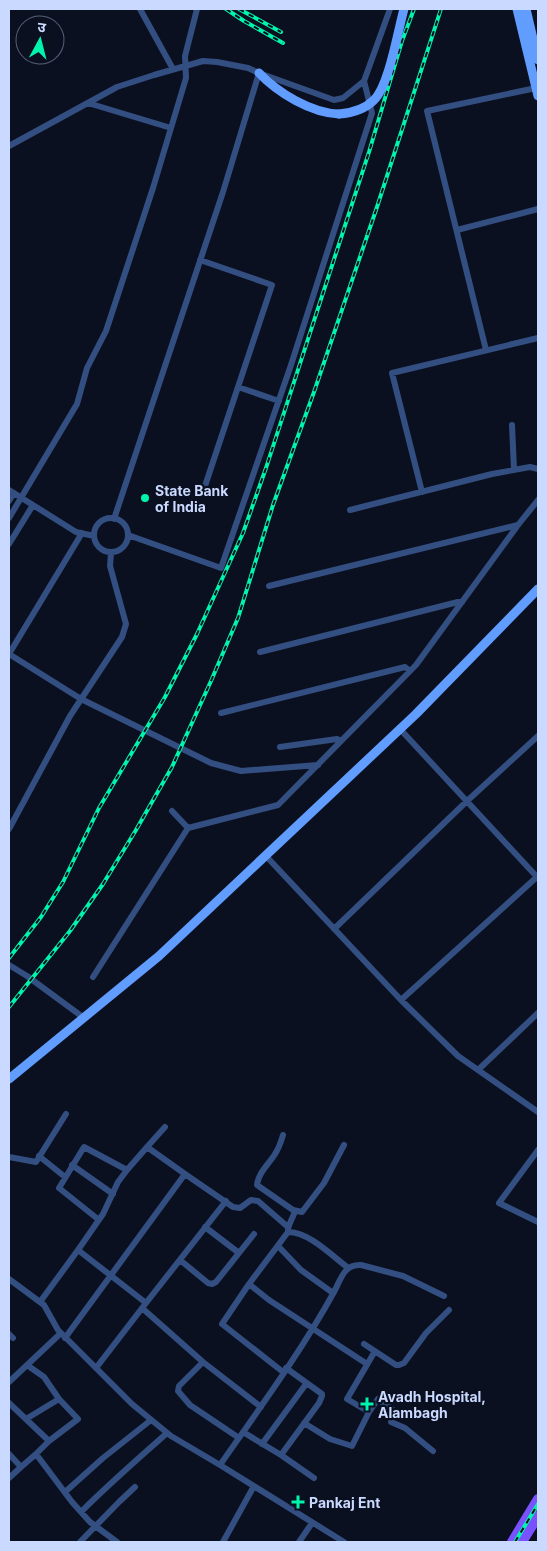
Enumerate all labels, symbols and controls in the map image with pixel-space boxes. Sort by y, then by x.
north arrow [15,15,65,65]
text: उ [37,18,48,36]
place label: State Bank of India [155,482,229,515]
marker: State Bank of India [139,492,151,504]
place label: Avadh Hospital, Alambagh [378,1388,486,1421]
marker: Avadh Hospital, Alambagh [360,1397,374,1411]
place label: Pankaj Ent [309,1494,380,1511]
marker: Pankaj Ent [291,1495,305,1509]

